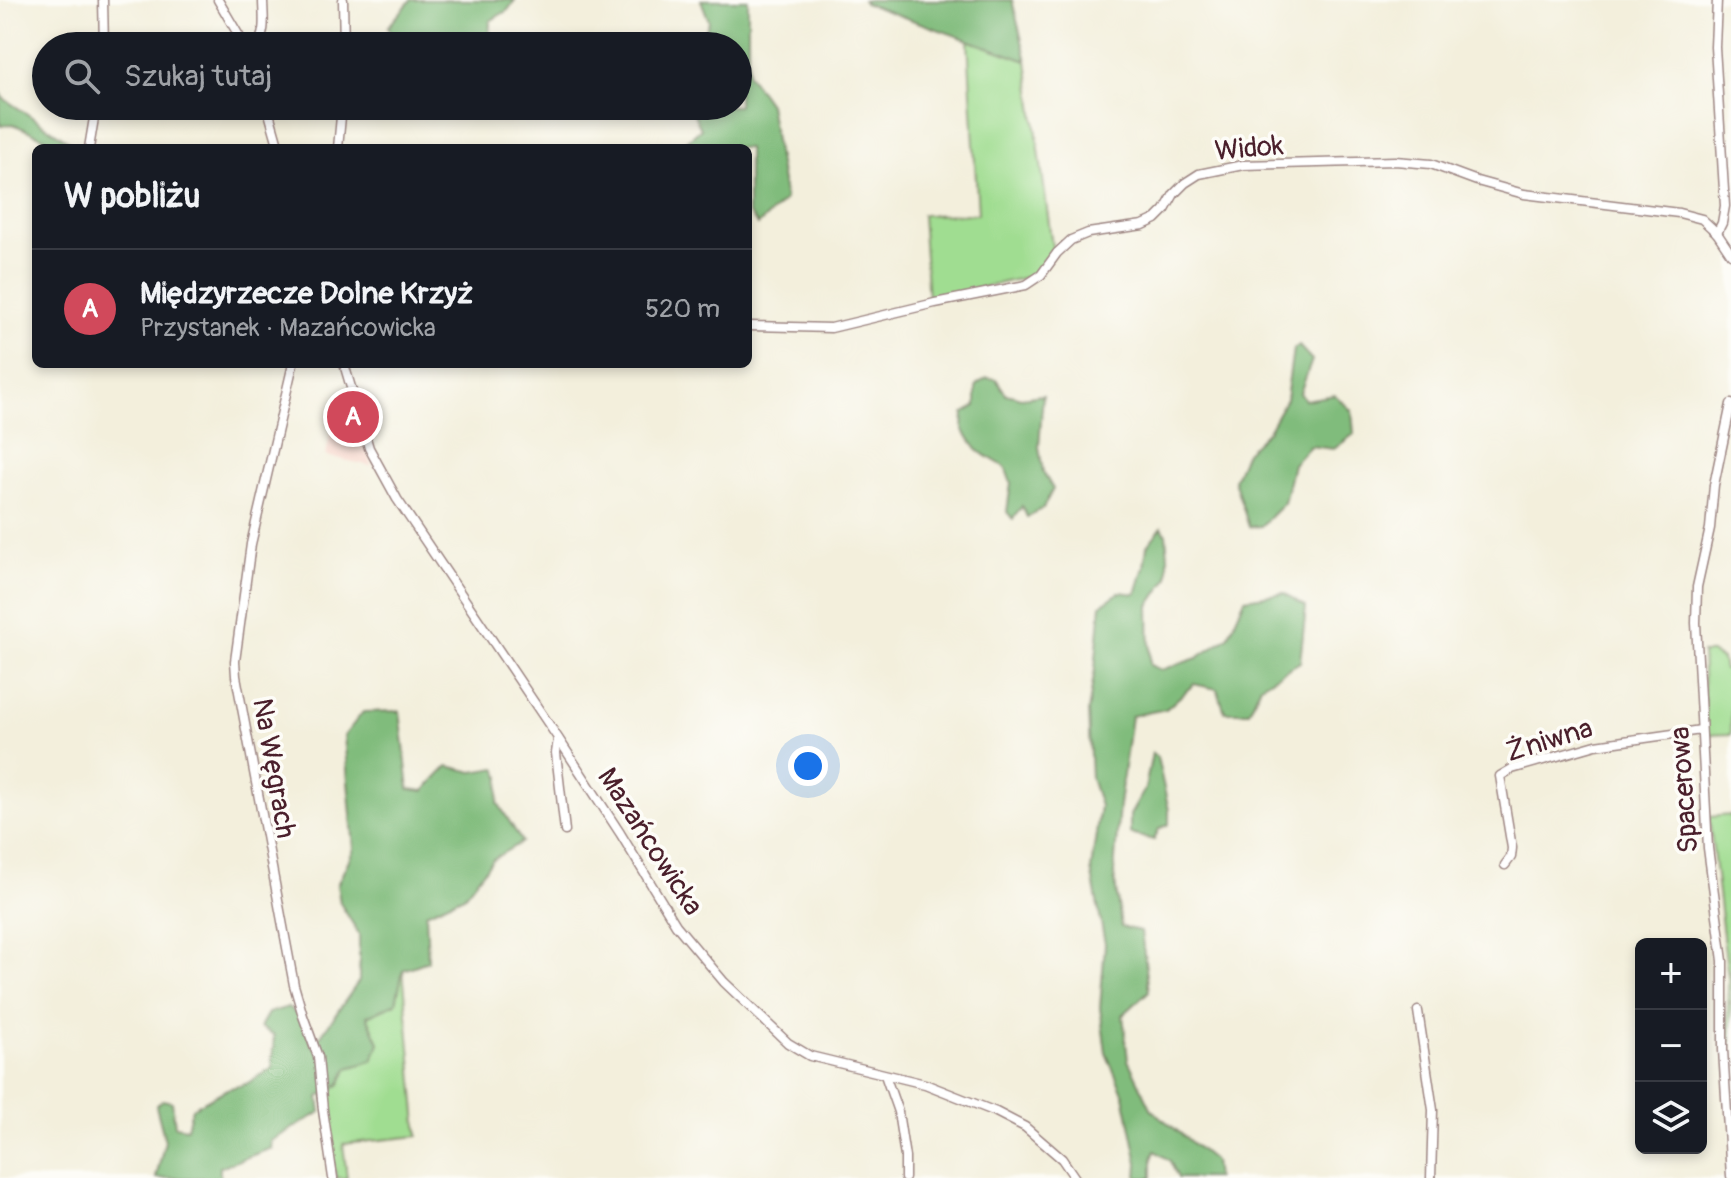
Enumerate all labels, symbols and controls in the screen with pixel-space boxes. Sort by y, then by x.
search box [32,32,752,120]
icon: search [60,54,104,98]
text: Szukaj tutaj [124,58,272,95]
street label: Widok [1213,128,1285,169]
text: W pobliżu [64,175,200,218]
text: Międzyrzecze Dolne Krzyż [140,275,473,312]
text: A [82,293,98,325]
text: 520 m [645,293,720,325]
text: Przystanek · Mazańcowicka [140,312,436,344]
pin: A [327,387,379,447]
street label: Na Węgrach [244,696,303,841]
street label: Żniwna [1502,711,1597,770]
street label: Spacerowa [1663,725,1706,854]
your location [788,746,828,786]
street label: Mazańcowicka [589,762,710,922]
map controls [1635,938,1707,1154]
button: + [1635,938,1707,1010]
button: − [1635,1010,1707,1082]
button: layers [1635,1082,1707,1154]

